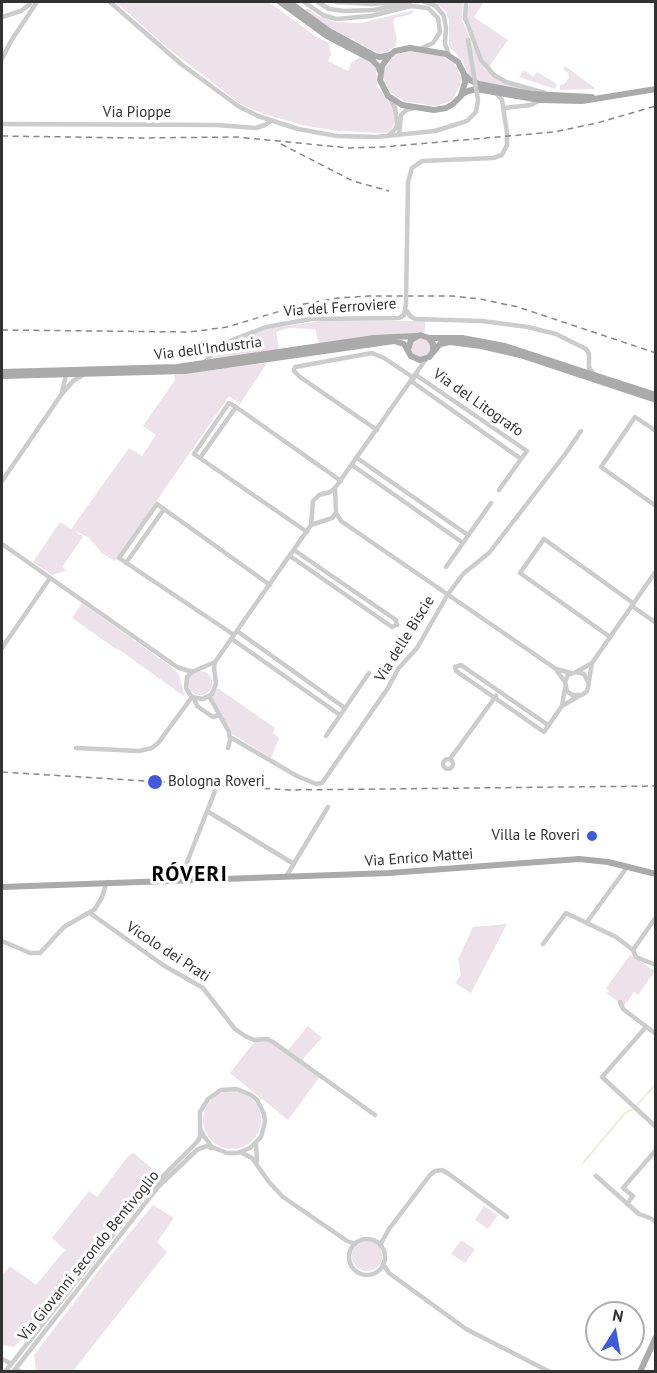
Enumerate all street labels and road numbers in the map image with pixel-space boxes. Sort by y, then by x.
street label: Via Pioppe [103,104,171,122]
street label: Via del Ferroviere [283,295,397,321]
street label: Via dell'Industria [153,333,263,365]
street label: Via del Litografo [429,365,527,441]
street label: Via delle Biscie [372,593,438,685]
street label: Via Enrico Mattei [364,845,474,871]
street label: Vicolo dei Prati [123,918,213,986]
street label: Via Giovanni secondo Bentivoglio [15,1167,163,1345]

